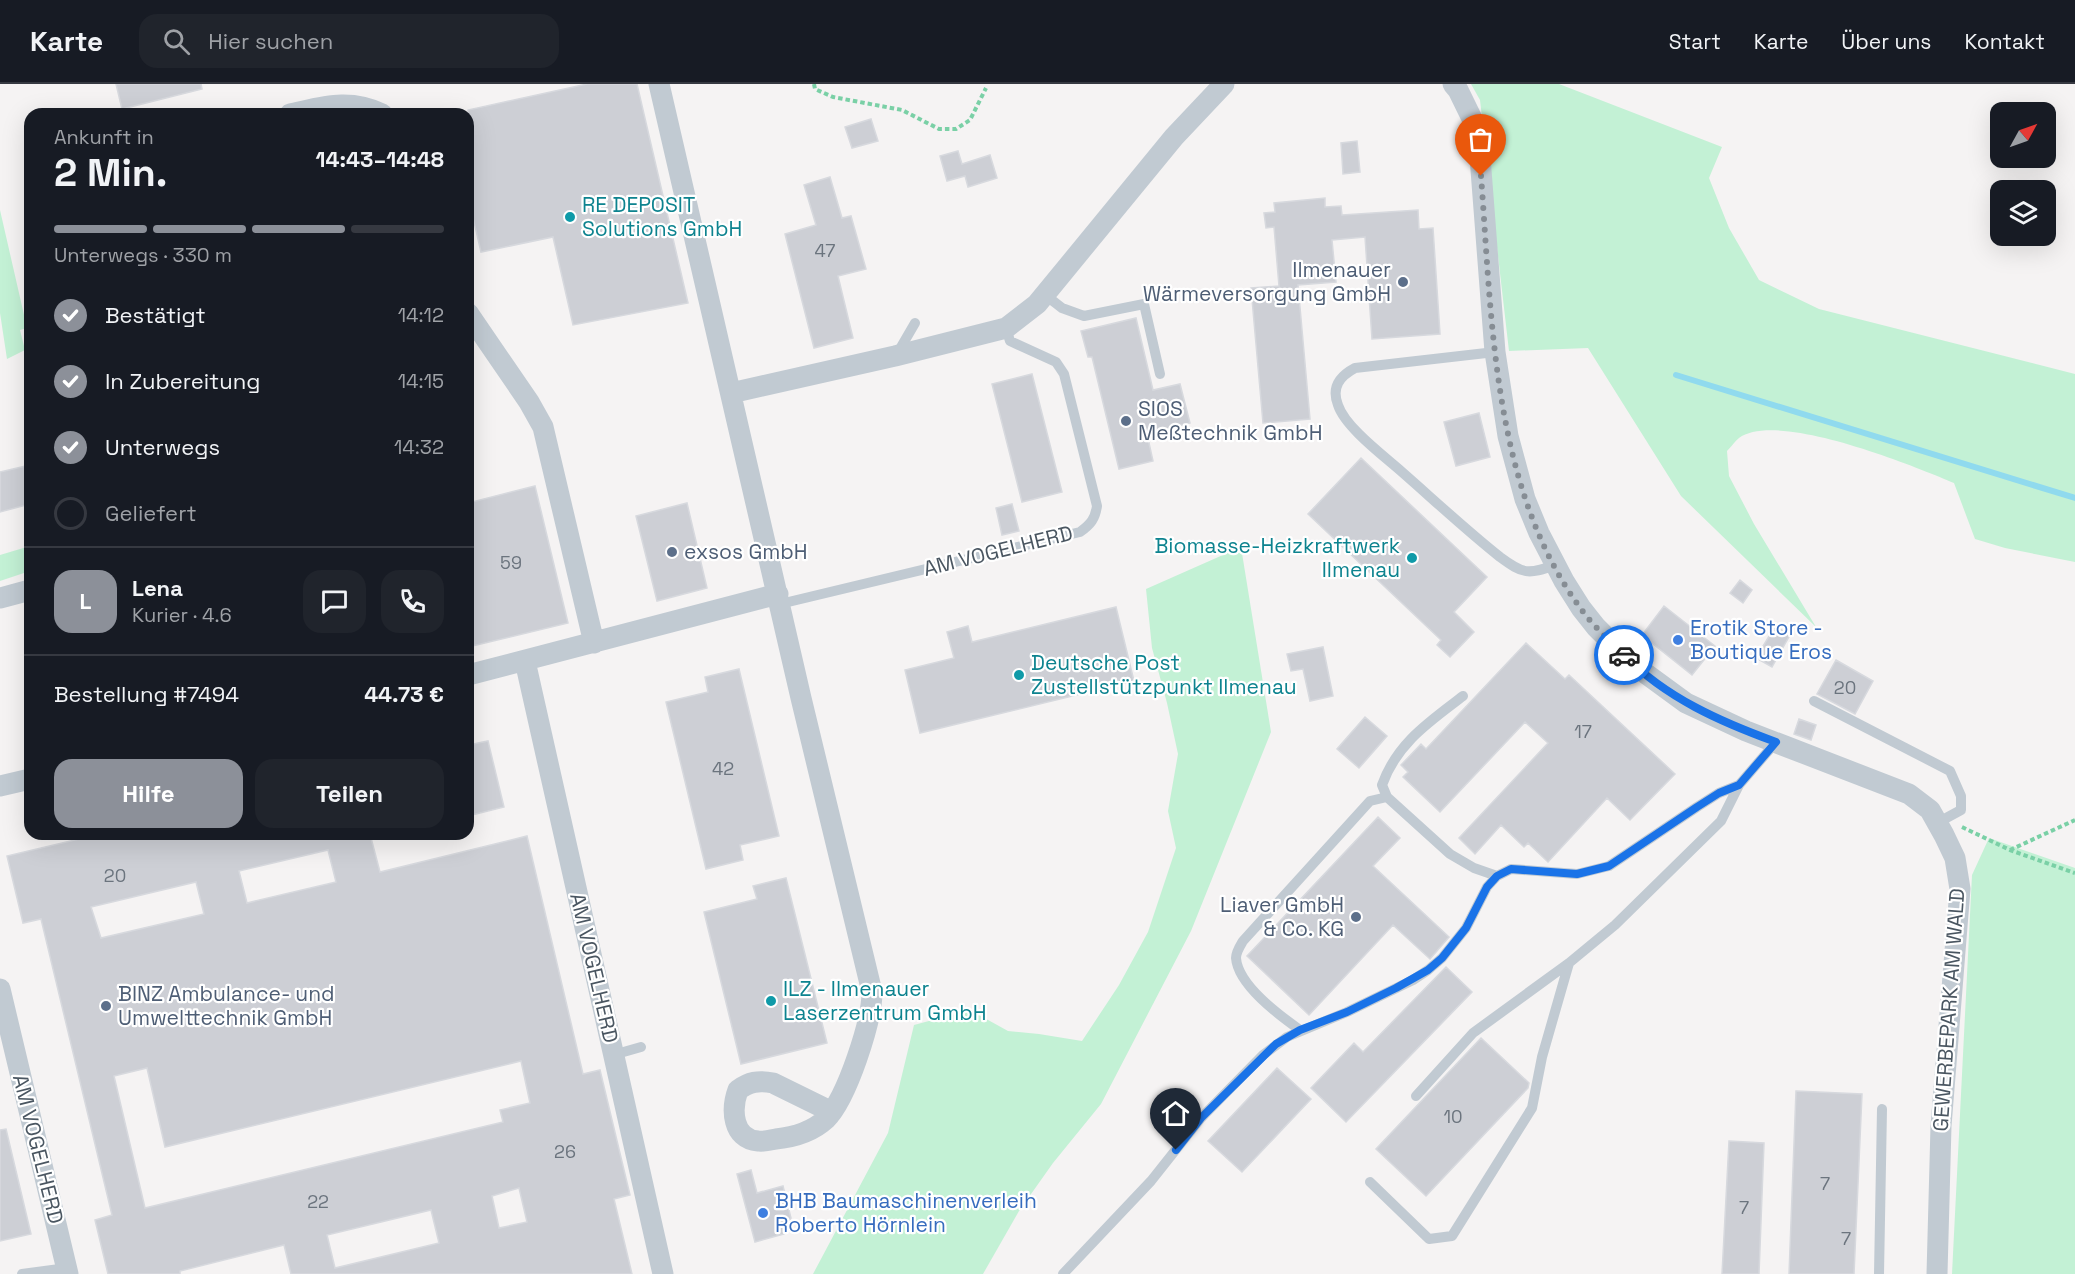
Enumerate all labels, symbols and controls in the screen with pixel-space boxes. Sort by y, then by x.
search box [139,14,559,68]
text: Karte [30,23,103,59]
icon: search [160,25,193,58]
text: Hier suchen [208,27,333,55]
text: Start [1669,28,1721,55]
text: Karte [1754,28,1808,55]
text: Über uns [1841,28,1931,55]
text: Kontakt [1964,28,2045,55]
north arrow [1990,102,2056,168]
map controls [1990,102,2056,246]
pin [1455,114,1506,176]
icon: bag [1464,123,1497,156]
text: Ankunft in [54,124,154,150]
text: 14:43–14:48 [316,145,444,173]
text: 2 Min. [54,148,168,197]
button: layers [1990,180,2056,246]
place label: RE DEPOSIT Solutions GmbH [582,191,742,242]
marker: RE DEPOSIT Solutions GmbH [563,210,577,224]
house number: 47 [815,239,835,262]
text: Unterwegs · 330 m [54,242,232,268]
place label: Ilmenauer Wärmeversorgung GmbH [1143,256,1391,307]
marker: Ilmenauer Wärmeversorgung GmbH [1396,275,1410,289]
icon: check [54,299,87,332]
text: Bestätigt [105,301,206,329]
text: 14:12 [398,302,444,328]
icon: check [54,365,87,398]
text: In Zubereitung [105,367,260,395]
text: 14:15 [398,368,444,394]
place label: SIOS Meßtechnik GmbH [1138,395,1322,446]
marker: SIOS Meßtechnik GmbH [1119,414,1133,428]
icon: check [54,431,87,464]
text: Unterwegs [105,433,220,461]
text: 14:32 [394,434,444,460]
text: Geliefert [105,499,197,527]
street label: AM VOGELHERD [920,519,1075,582]
place label: Biomasse-Heizkraftwerk Ilmenau [1154,532,1400,583]
place label: exsos GmbH [684,538,808,565]
marker: exsos GmbH [665,545,679,559]
house number: 59 [500,551,522,574]
marker: Biomasse-Heizkraftwerk Ilmenau [1405,551,1419,565]
button: chat [303,570,366,633]
button: phone [381,570,444,633]
text: Lena [132,574,183,602]
text: L [80,587,91,615]
text: Kurier · 4.6 [132,602,232,628]
place label: Erotik Store - Boutique Eros [1690,614,1832,665]
courier [1594,625,1654,685]
marker: Erotik Store - Boutique Eros [1671,633,1685,647]
icon: car [1608,639,1641,672]
place label: Deutsche Post Zustellstützpunkt Ilmenau [1031,649,1297,700]
marker: Deutsche Post Zustellstützpunkt Ilmenau [1012,668,1026,682]
house number: 20 [1834,676,1856,699]
text: Bestellung #7494 [54,680,239,708]
text: 44.73 € [364,680,444,708]
house number: 17 [1574,720,1592,743]
house number: 42 [712,757,734,780]
button: Hilfe [54,759,243,828]
button: Teilen [255,759,444,828]
house number: 20 [104,864,126,887]
street label: GEWERBEPARK AM WALD [1927,887,1970,1132]
street label: AM VOGELHERD [564,890,625,1046]
place label: Liaver GmbH & Co. KG [1220,891,1344,942]
marker: Liaver GmbH & Co. KG [1349,910,1363,924]
place label: ILZ - Ilmenauer Laserzentrum GmbH [783,975,987,1026]
place label: BINZ Ambulance- und Umwelttechnik GmbH [118,980,335,1031]
marker: ILZ - Ilmenauer Laserzentrum GmbH [764,994,778,1008]
marker: BINZ Ambulance- und Umwelttechnik GmbH [99,999,113,1013]
street label: AM VOGELHERD [7,1071,70,1226]
pin [1150,1088,1201,1150]
icon: home [1159,1097,1192,1130]
house number: 10 [1443,1105,1463,1128]
house number: 26 [554,1140,576,1163]
house number: 7 [1820,1172,1830,1195]
place label: BHB Baumaschinenverleih Roberto Hörnlein [775,1187,1037,1238]
house number: 22 [307,1190,329,1213]
house number: 7 [1739,1196,1749,1219]
marker: BHB Baumaschinenverleih Roberto Hörnlein [756,1206,770,1220]
house number: 7 [1841,1227,1851,1250]

